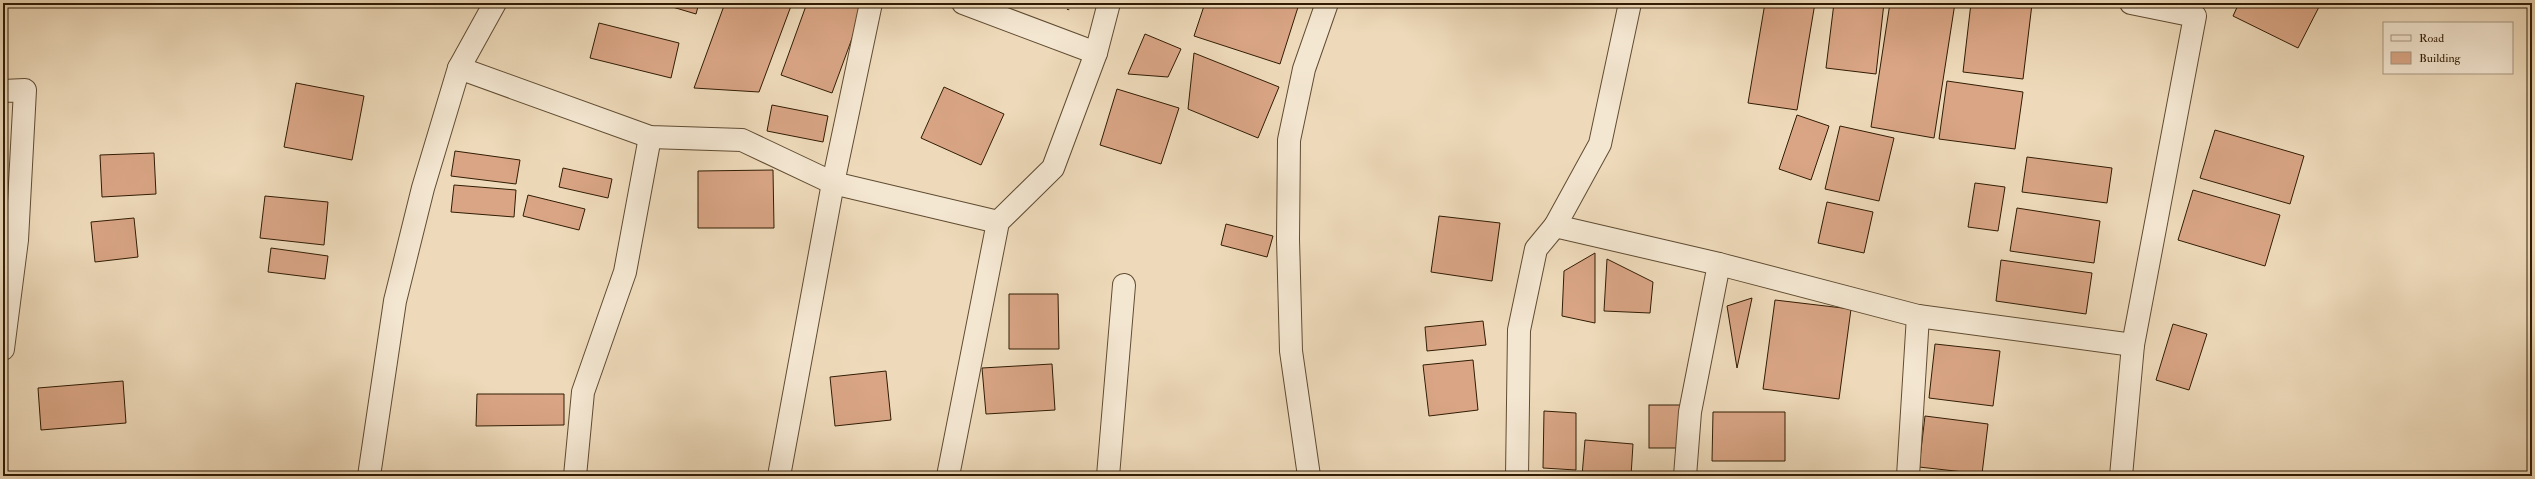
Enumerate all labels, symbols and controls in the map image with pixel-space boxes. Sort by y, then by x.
legend [2383,22,2513,74]
text: Road [2419,31,2444,46]
text: Building [2419,51,2462,66]

